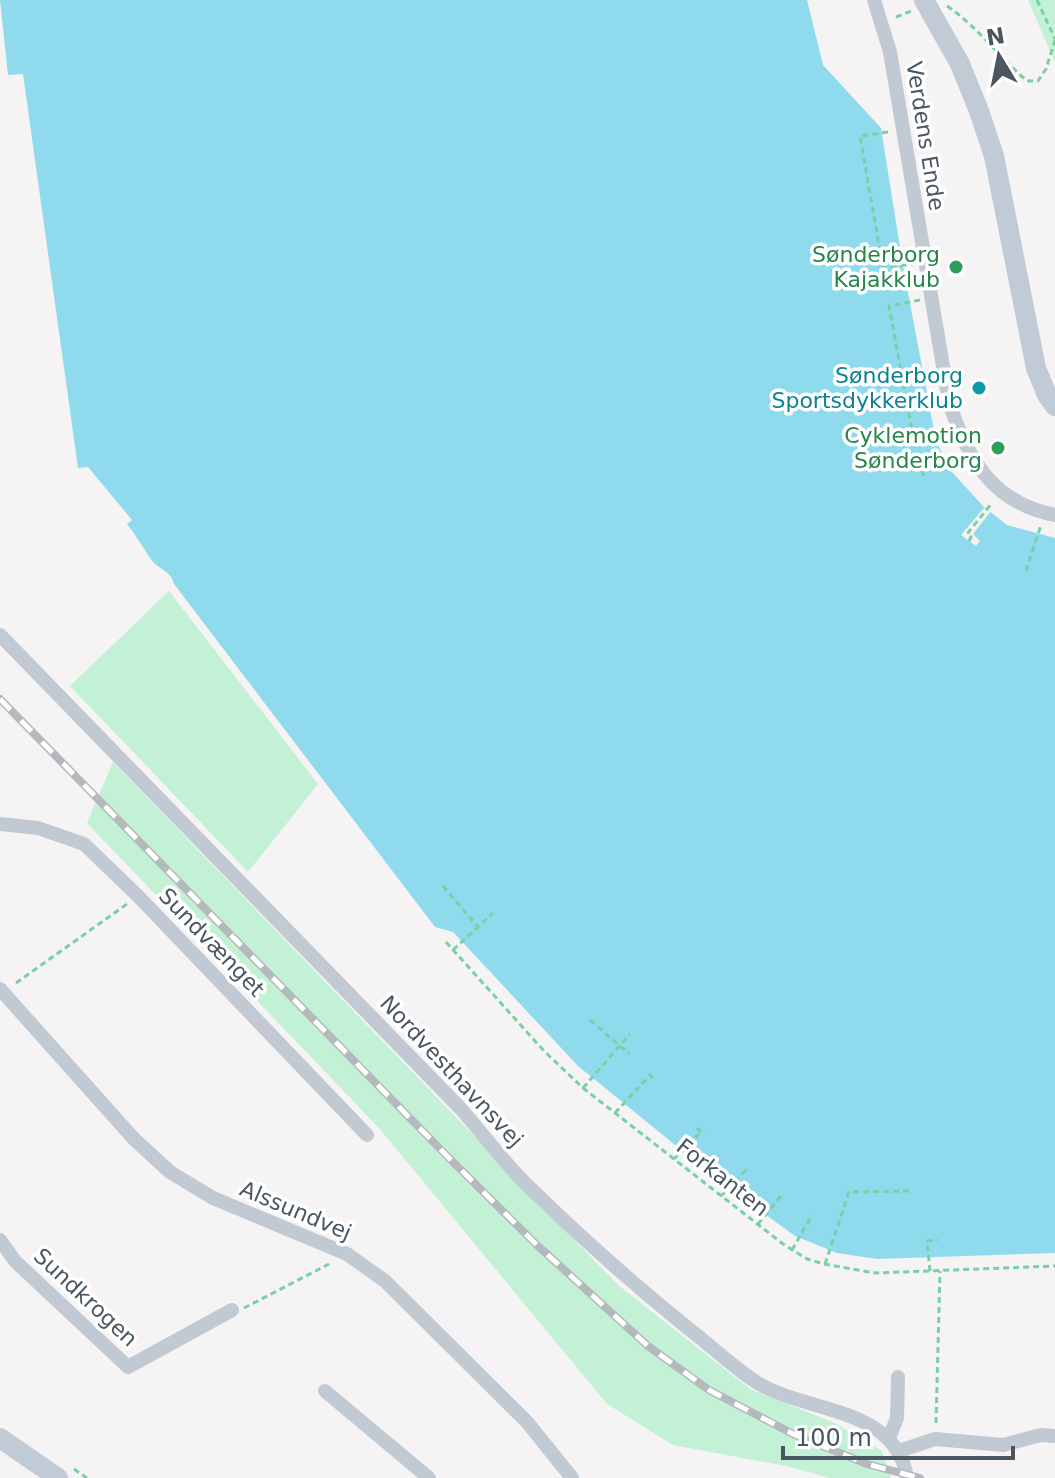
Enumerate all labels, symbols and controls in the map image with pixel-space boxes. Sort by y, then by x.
north arrow [959,16,1039,96]
text: N [984,23,1007,51]
street label: Verdens Ende [901,60,950,212]
place label: Sønderborg Kajakklub [812,242,940,292]
marker: Sønderborg Kajakklub [947,258,965,276]
place label: Sønderborg Sportsdykkerklub [771,363,963,413]
marker: Sønderborg Sportsdykkerklub [970,379,988,397]
place label: Cyklemotion Sønderborg [844,423,982,473]
marker: Cyklemotion Sønderborg [989,439,1007,457]
street label: Sundvænget [154,883,270,1002]
street label: Nordvesthavnsvej [375,991,528,1152]
street label: Forkanten [672,1134,774,1221]
street label: Alssundvej [236,1176,355,1245]
street label: Sundkrogen [29,1243,142,1352]
scale bar [783,1410,1013,1460]
text: 100 m [795,1424,872,1452]

